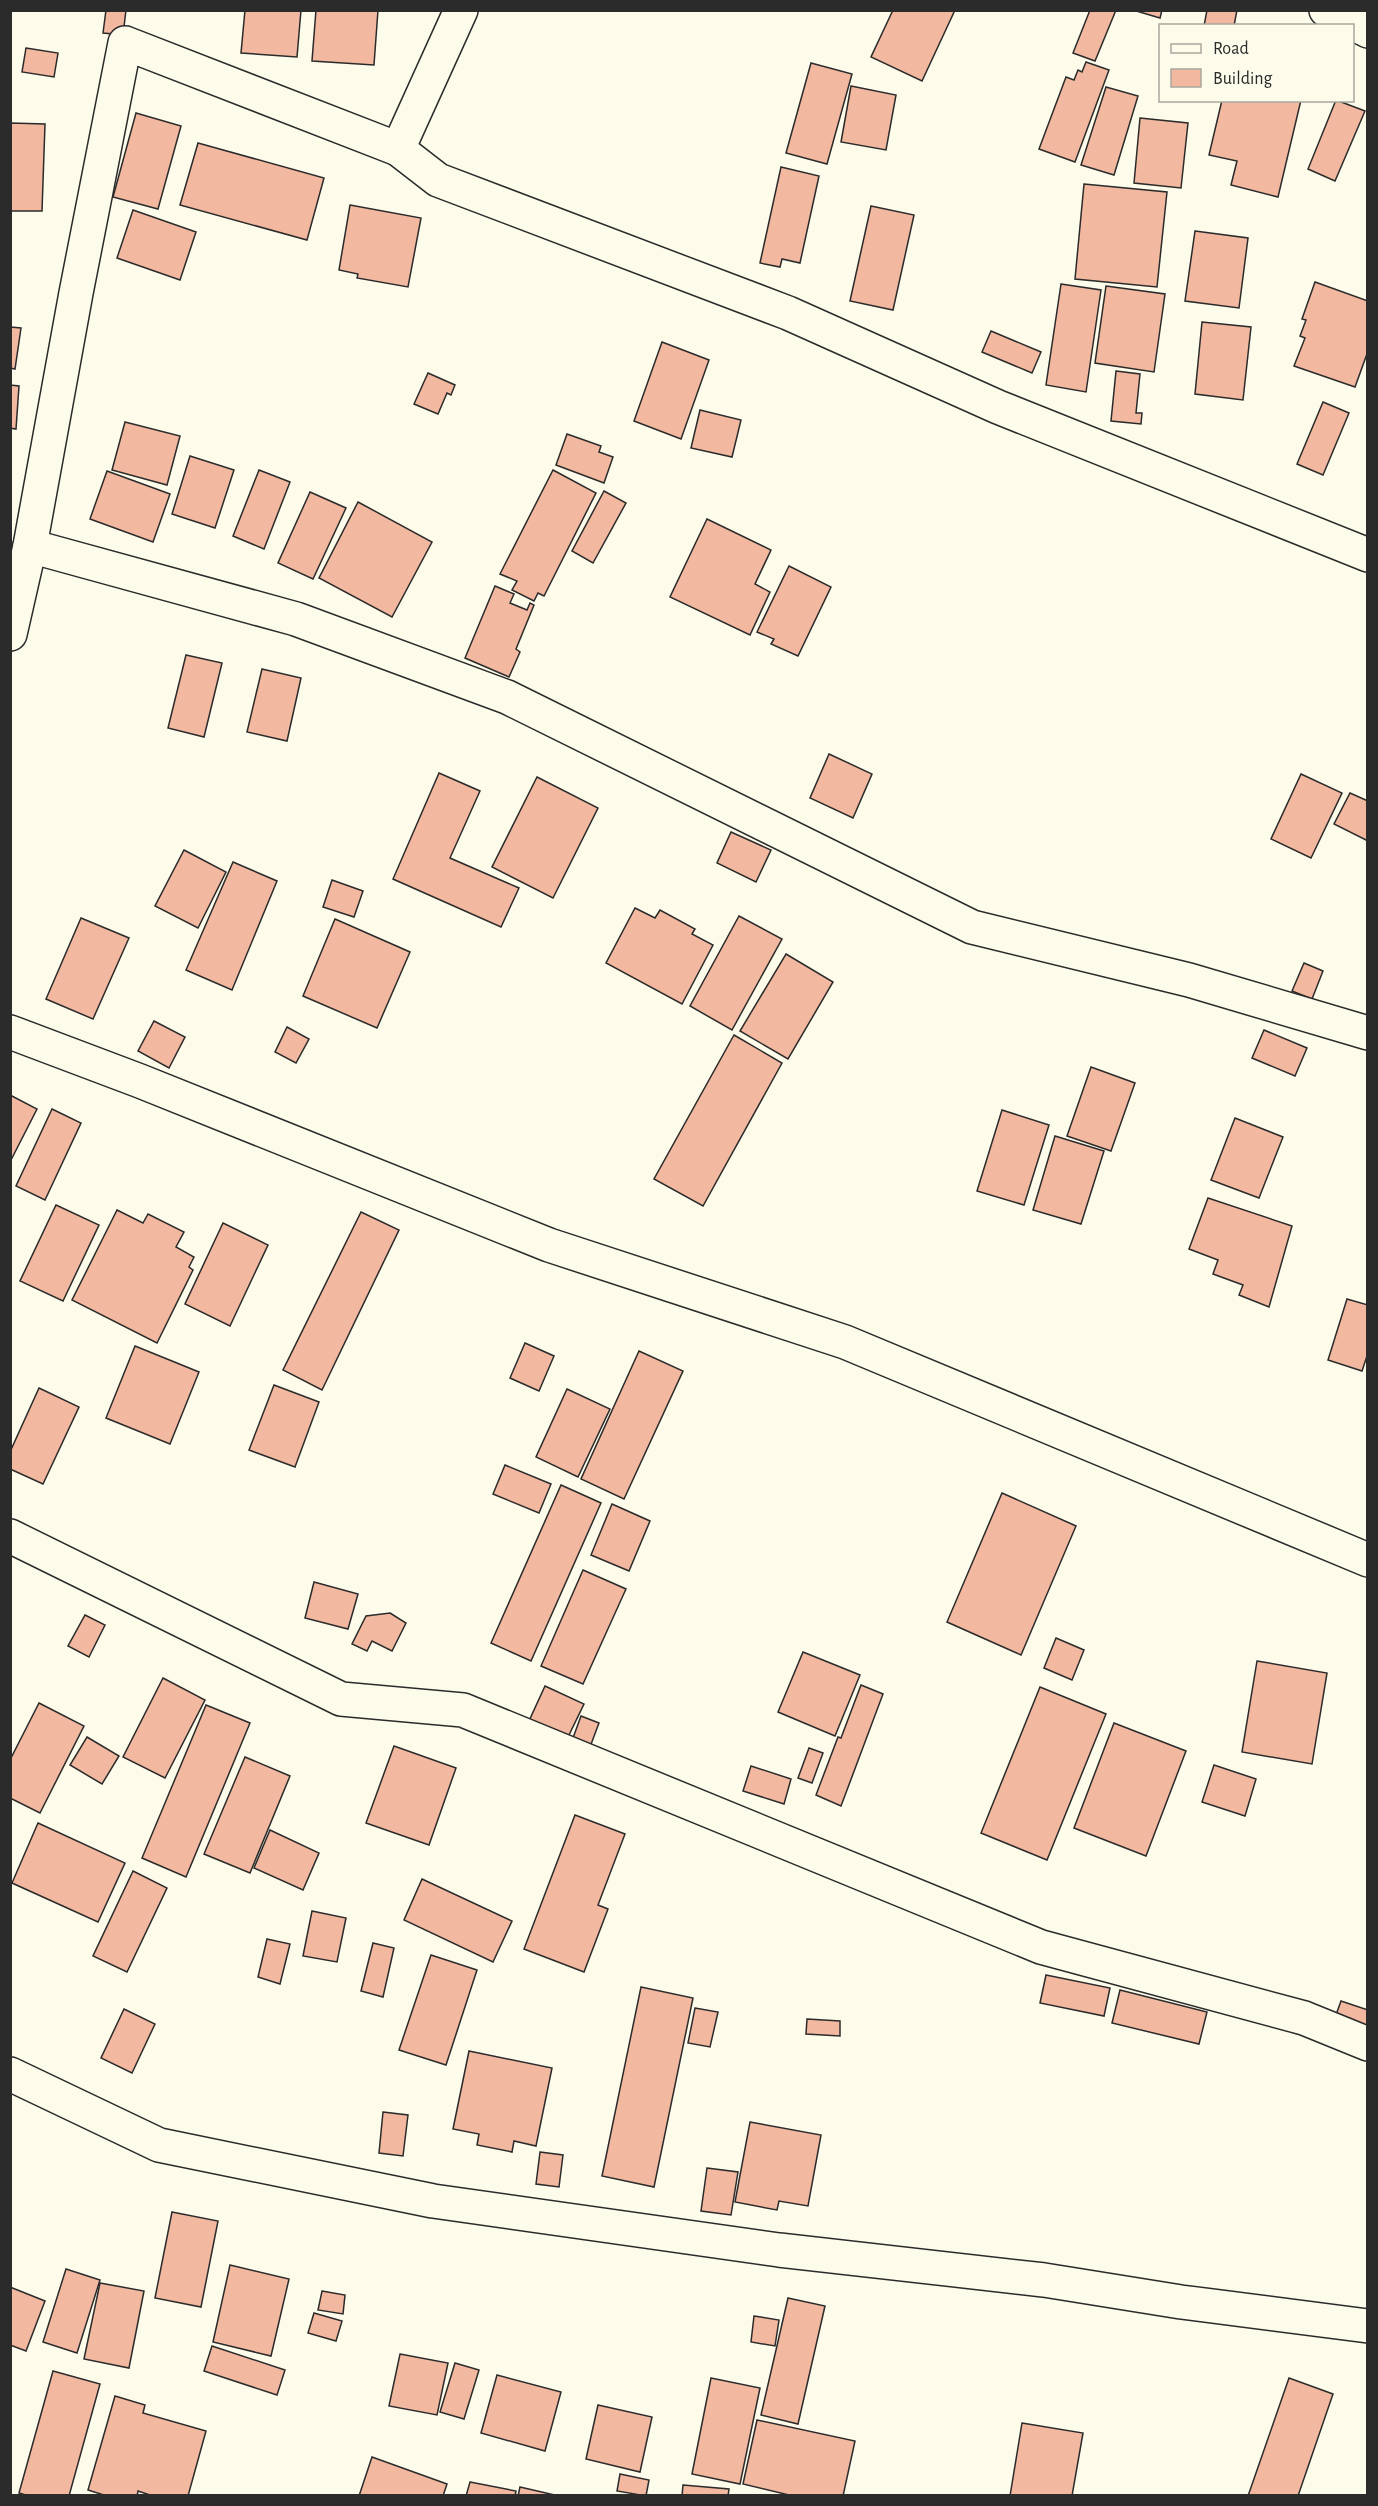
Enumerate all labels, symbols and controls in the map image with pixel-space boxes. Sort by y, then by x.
legend [1159,24,1354,102]
text: Road [1213,40,1249,58]
text: Building [1213,70,1273,88]

